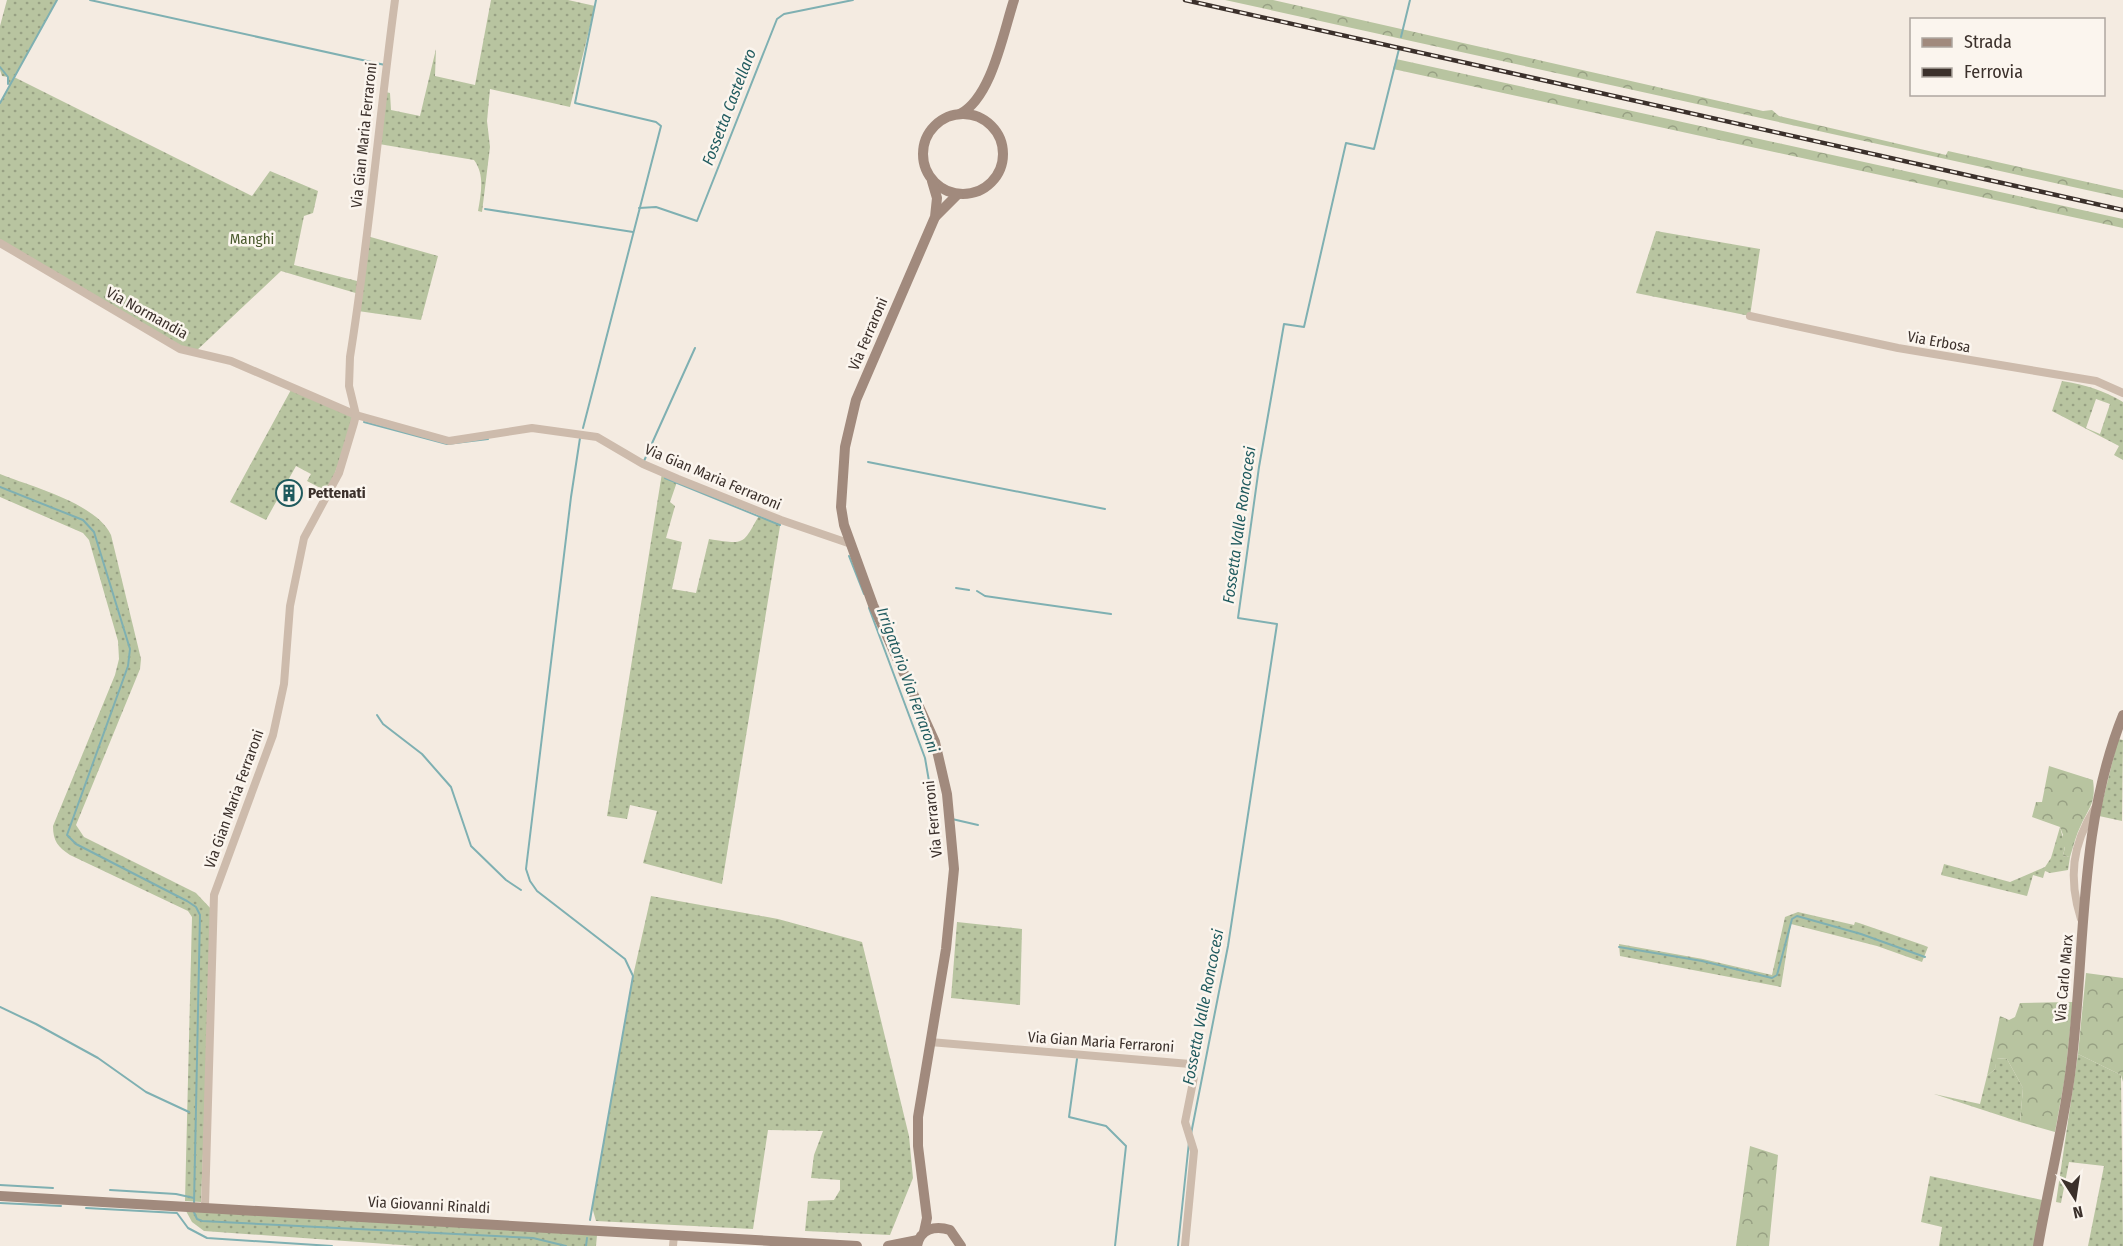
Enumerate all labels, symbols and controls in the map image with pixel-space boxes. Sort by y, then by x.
legend [1910,18,2105,96]
text: Strada [1964,31,2012,53]
water label: Fossetta Castellaro [698,46,760,168]
street label: Via Gian Maria Ferraroni [347,61,381,209]
text: Ferrovia [1964,61,2023,83]
park label: Manghi [230,230,274,248]
street label: Via Normandia [103,283,191,343]
street label: Via Ferraroni [845,295,891,373]
street label: Via Erbosa [1906,328,1972,356]
street label: Via Gian Maria Ferraroni [642,440,784,514]
water label: Fossetta Valle Roncocesi [1219,445,1259,605]
building icon: Pettenati [274,478,304,508]
place label: Pettenati [308,484,366,502]
water label: Irrigatorio Via Ferraroni [873,605,943,755]
street label: Via Gian Maria Ferraroni [200,727,268,871]
street label: Via Ferraroni [920,780,946,858]
water label: Fossetta Valle Roncocesi [1179,927,1227,1087]
street label: Via Carlo Marx [2051,933,2077,1022]
street label: Via Gian Maria Ferraroni [1027,1028,1175,1056]
north arrow [2045,1168,2105,1228]
street label: Via Giovanni Rinaldi [368,1193,490,1217]
text: N [2071,1202,2085,1222]

